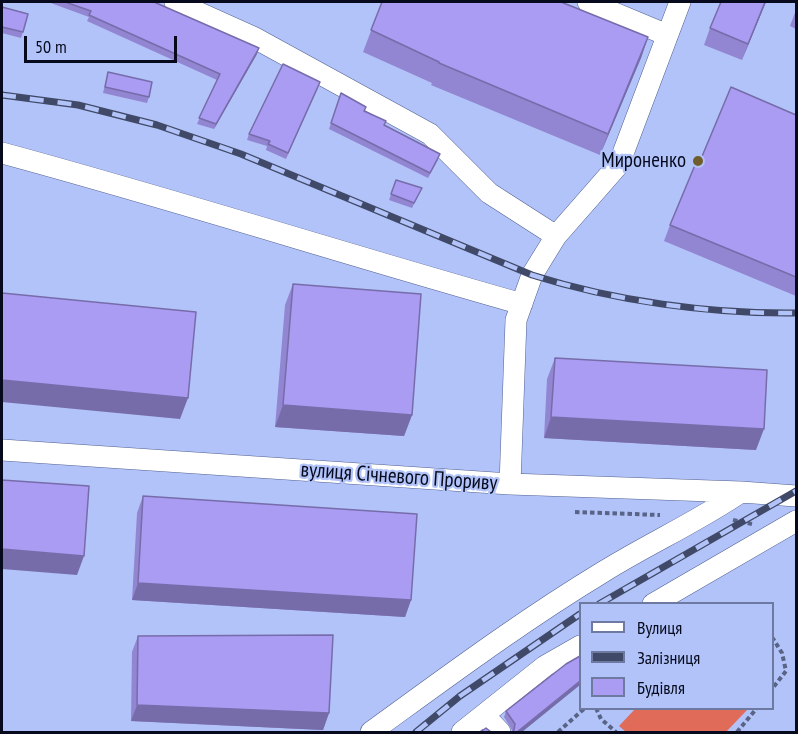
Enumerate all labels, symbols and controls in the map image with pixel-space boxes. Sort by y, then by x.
scale bar [27,24,180,62]
text: 50 m [35,35,67,58]
place label: Мироненко [601,148,686,174]
marker: Мироненко [691,154,705,168]
street label: вулиця Січневого Прориву [300,458,498,496]
legend [579,602,774,710]
text: Вулиця [637,616,682,639]
text: Залізниця [637,646,700,669]
text: Будівля [637,676,685,699]

